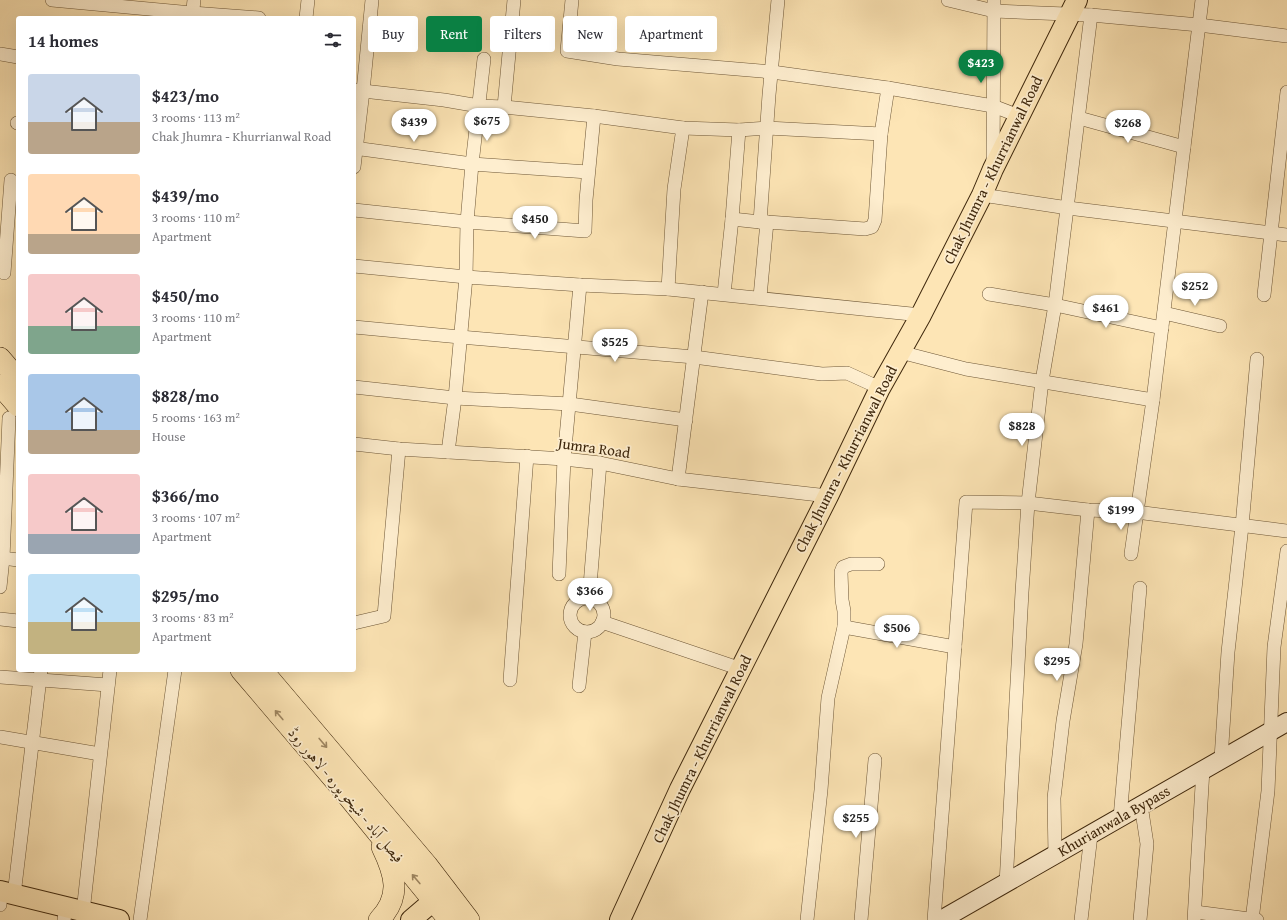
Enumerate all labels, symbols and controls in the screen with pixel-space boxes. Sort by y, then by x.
chip: Buy [368,16,418,52]
chip: Rent [426,16,482,52]
chip: Filters [490,16,555,52]
chip: New [563,16,617,52]
chip: Apartment [625,16,717,52]
text: 14 homes [28,28,99,53]
icon: filters [322,29,344,51]
pin: $423 [957,50,1005,84]
text: $423 [968,53,994,72]
street label: Chak Jhumra - Khurrianwal Road [938,72,1047,267]
text: $423/mo [152,83,219,108]
icon: home [60,90,108,138]
text: 3 rooms · 113 m² [152,108,240,127]
pin: $675 [463,108,511,142]
pin: $439 [390,109,438,143]
pin: $268 [1104,110,1152,144]
text: $675 [474,111,500,130]
text: $439 [401,112,427,131]
text: $268 [1115,113,1141,132]
text: Chak Jhumra - Khurrianwal Road [152,127,331,146]
text: $439/mo [152,183,219,208]
icon: home [60,190,108,238]
pin: $450 [511,206,559,240]
text: 3 rooms · 110 m² [152,208,240,227]
text: $450 [522,209,548,228]
text: Apartment [152,227,212,246]
pin: $252 [1171,273,1219,307]
text: $252 [1182,276,1208,295]
text: $450/mo [152,283,219,308]
icon: home [60,290,108,338]
pin: $461 [1082,295,1130,329]
text: $461 [1093,298,1119,317]
text: 3 rooms · 110 m² [152,308,240,327]
text: Apartment [152,327,212,346]
pin: $525 [591,329,639,363]
text: $525 [602,332,628,351]
street label: Chak Jhumra - Khurrianwal Road [789,362,902,556]
text: $828/mo [152,383,219,408]
icon: home [60,390,108,438]
text: 5 rooms · 163 m² [152,408,240,427]
pin: $828 [998,413,1046,447]
text: $828 [1009,416,1035,435]
text: House [152,427,186,446]
street label: Jumra Road [555,432,632,463]
text: $366/mo [152,483,219,508]
icon: home [60,490,108,538]
pin: $199 [1097,497,1145,531]
text: $199 [1108,500,1134,519]
text: 3 rooms · 107 m² [152,508,240,527]
text: Apartment [152,527,212,546]
pin: $366 [566,578,614,612]
text: $366 [577,581,603,600]
text: $295/mo [152,583,219,608]
icon: home [60,590,108,638]
text: 3 rooms · 83 m² [152,608,234,627]
pin: $506 [873,615,921,649]
text: $506 [884,618,910,637]
text: Apartment [152,627,212,646]
pin: $295 [1033,648,1081,682]
street label: Chak Jhumra - Khurrianwal Road [647,651,756,846]
text: $295 [1044,651,1070,670]
one-way arrow [274,709,283,720]
street label: فیصل آباد - شیخو پورہ - لاہور روڈ [283,723,409,867]
one-way arrow [318,737,327,748]
street label: Khurianwala Bypass [1054,780,1174,861]
pin: $255 [832,805,880,839]
text: $255 [843,808,869,827]
one-way arrow [411,873,420,884]

